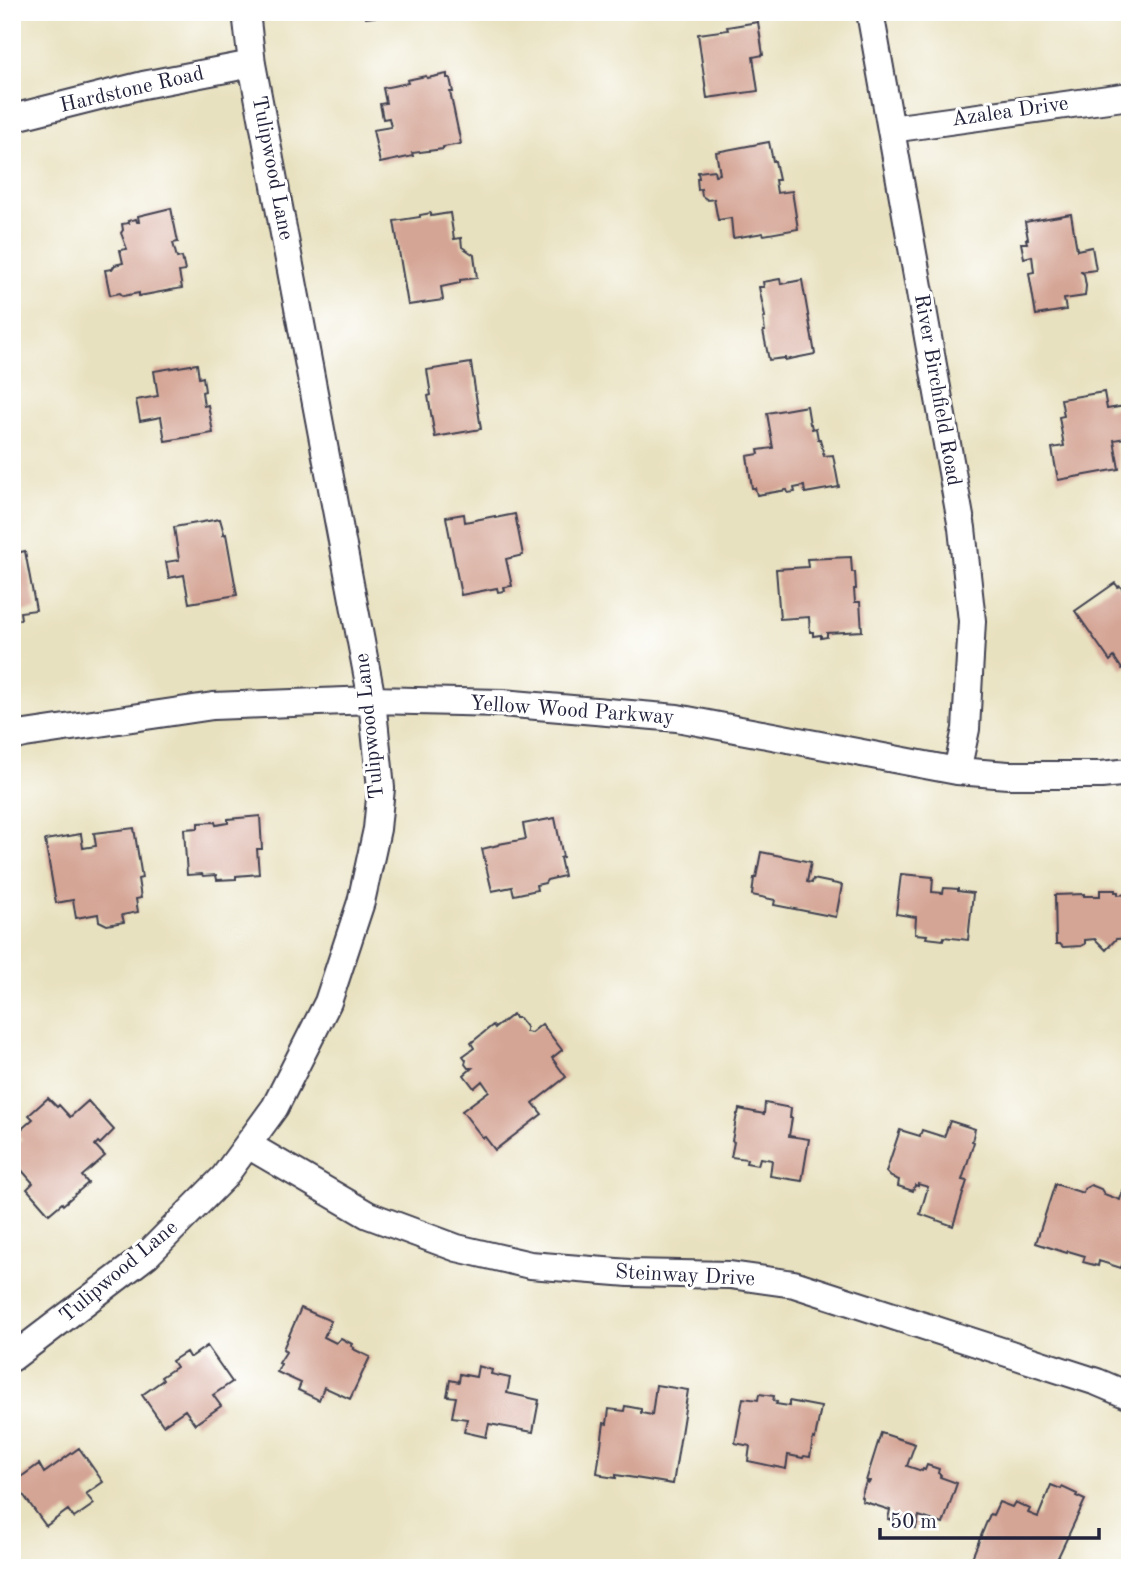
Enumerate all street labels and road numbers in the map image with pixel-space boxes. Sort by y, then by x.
street label: Hardstone Road [58,63,206,117]
street label: Azalea Drive [950,93,1070,131]
street label: Tulipwood Lane [248,94,296,242]
street label: River Birchfield Road [910,292,964,488]
street label: Tulipwood Lane [352,652,388,800]
street label: Yellow Wood Parkway [469,693,675,729]
street label: Tulipwood Lane [56,1217,182,1327]
street label: Steinway Drive [614,1262,756,1290]

